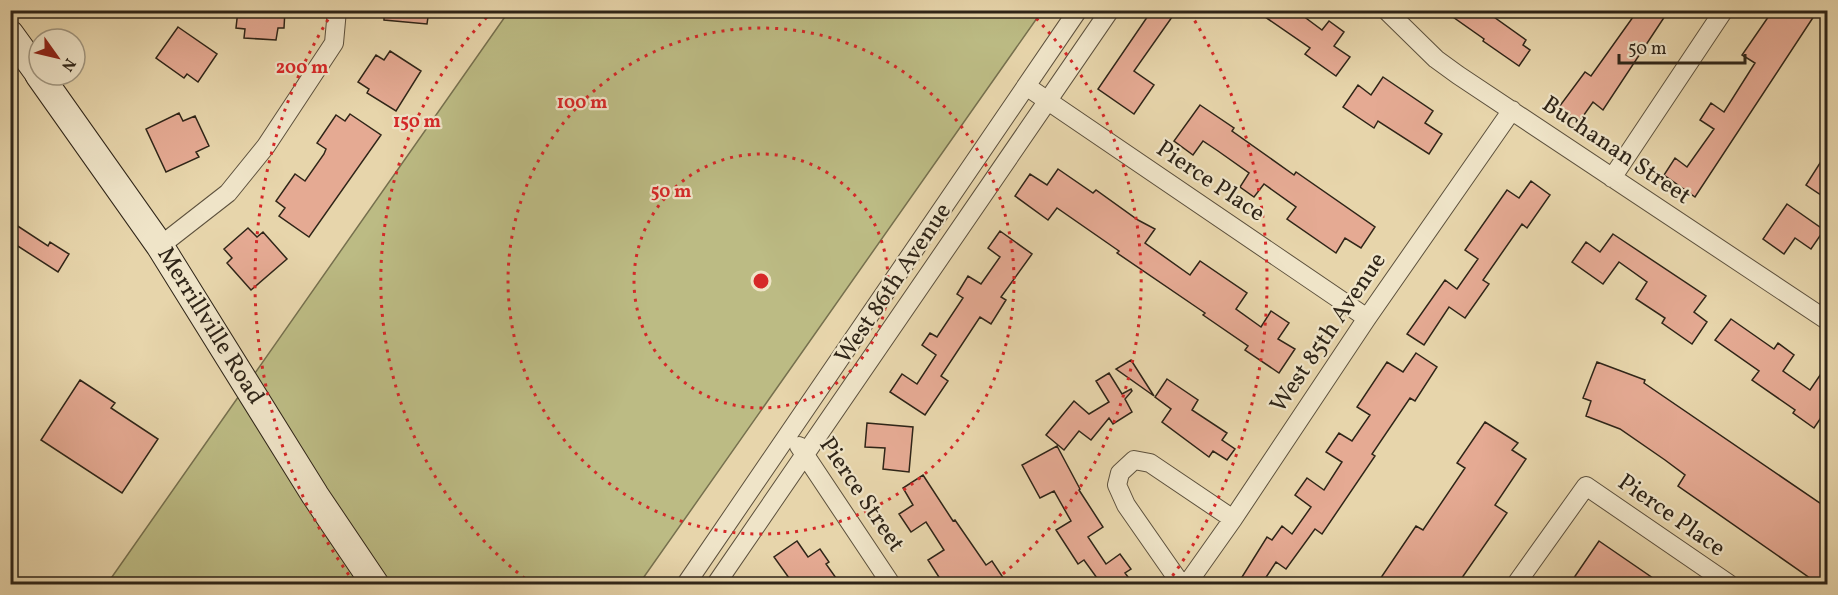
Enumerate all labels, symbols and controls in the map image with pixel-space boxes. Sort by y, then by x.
north arrow [27,27,87,87]
scale bar [1619,27,1745,65]
text: 50 m [1628,37,1667,62]
text: N [55,53,80,76]
text: 200 m [276,56,328,81]
street label: Buchanan Street [1535,88,1697,214]
text: 100 m [557,91,607,116]
text: 150 m [393,110,441,135]
street label: Pierce Place [1149,133,1271,231]
text: 50 m [651,180,691,205]
street label: West 86th Avenue [828,197,960,371]
street label: Merrillville Road [148,241,272,412]
street label: West 85th Avenue [1263,246,1395,420]
centre of rings [751,271,771,291]
street label: Pierce Street [810,431,912,559]
street label: Pierce Place [1610,466,1732,566]

